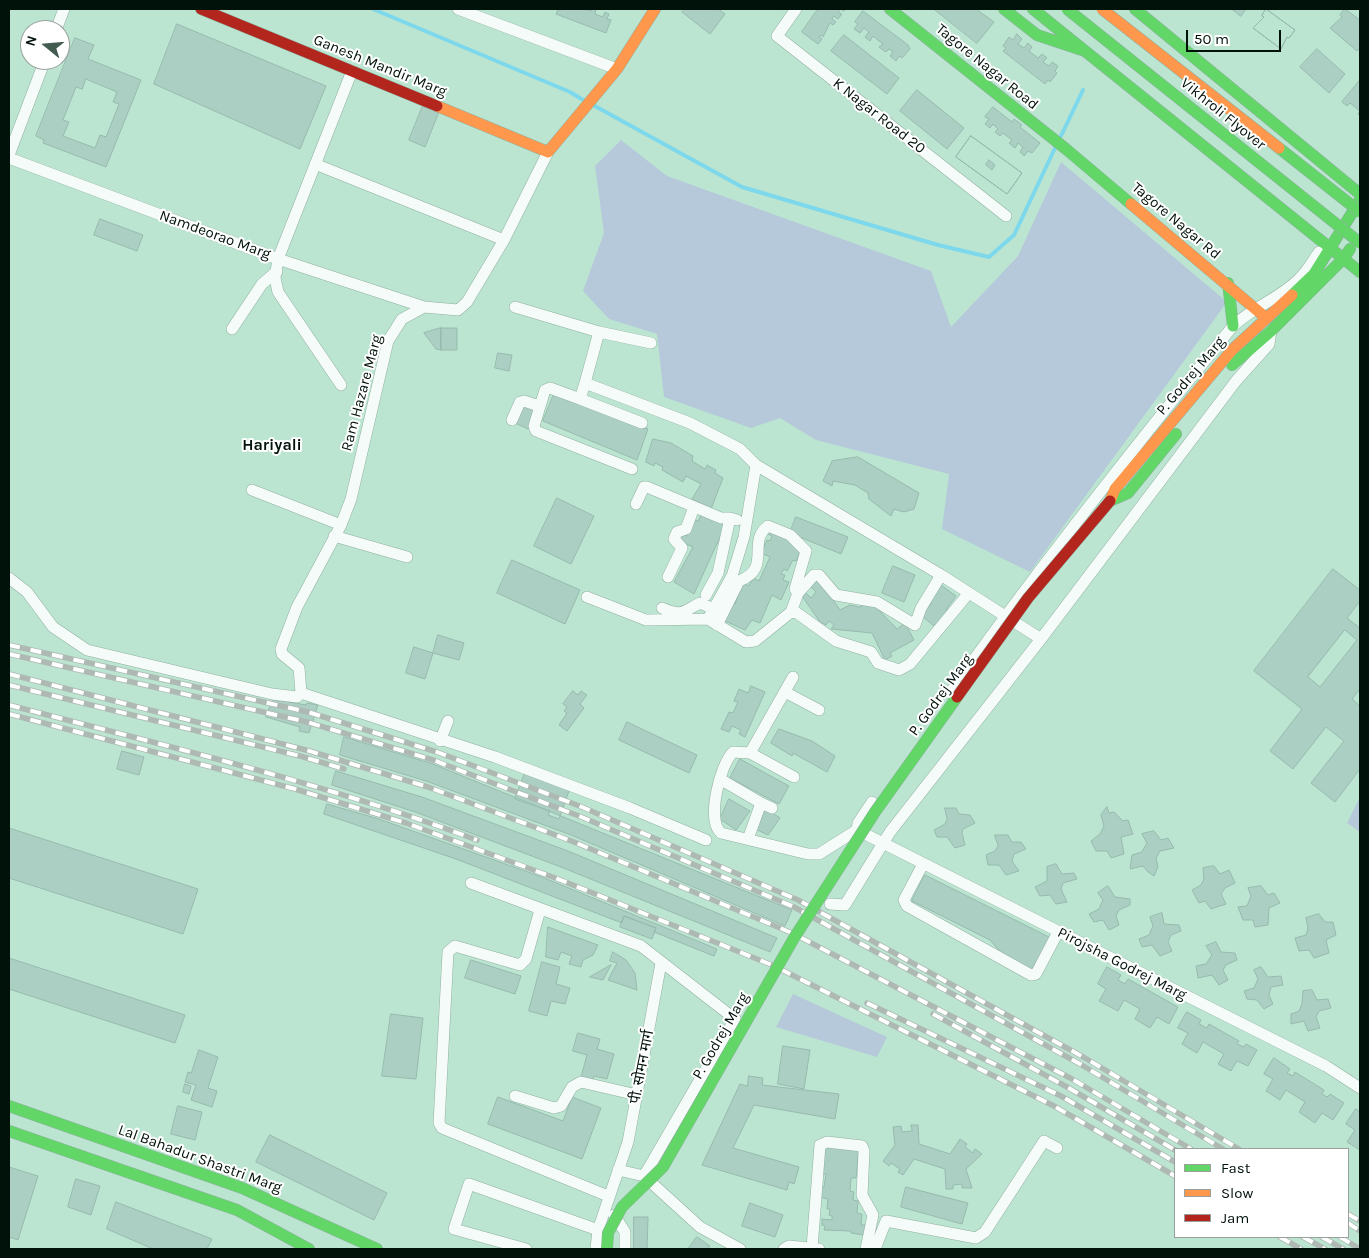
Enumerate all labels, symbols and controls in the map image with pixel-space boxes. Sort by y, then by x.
north arrow [20,20,70,70]
street label: Tagore Nagar Road [932,20,1042,114]
scale bar [1189,20,1284,52]
text: 50 m [1194,30,1229,48]
street label: Ganesh Mandir Marg [311,31,449,101]
text: N [22,33,41,48]
street label: K Nagar Road 20 [829,74,929,158]
street label: Vikhroli Flyover [1177,74,1269,154]
street label: Tagore Nagar Rd [1128,179,1224,263]
street label: Namdeorao Marg [157,206,273,264]
street label: Ram Hazare Marg [338,333,386,453]
street label: P. Godrej Marg [1153,333,1229,419]
district label: Hariyali [242,435,302,455]
street label: P. Godrej Marg [905,650,977,740]
street label: Pirojsha Godrej Marg [1054,924,1190,1004]
street label: P. Godrej Marg [689,989,753,1083]
street label: पी. सोमन मार्ग [626,1029,658,1105]
street label: Lal Bahadur Shastri Marg [116,1121,284,1197]
legend [1174,1148,1349,1238]
text: Fast [1221,1159,1250,1177]
text: Slow [1221,1184,1253,1202]
text: Jam [1221,1209,1249,1227]

